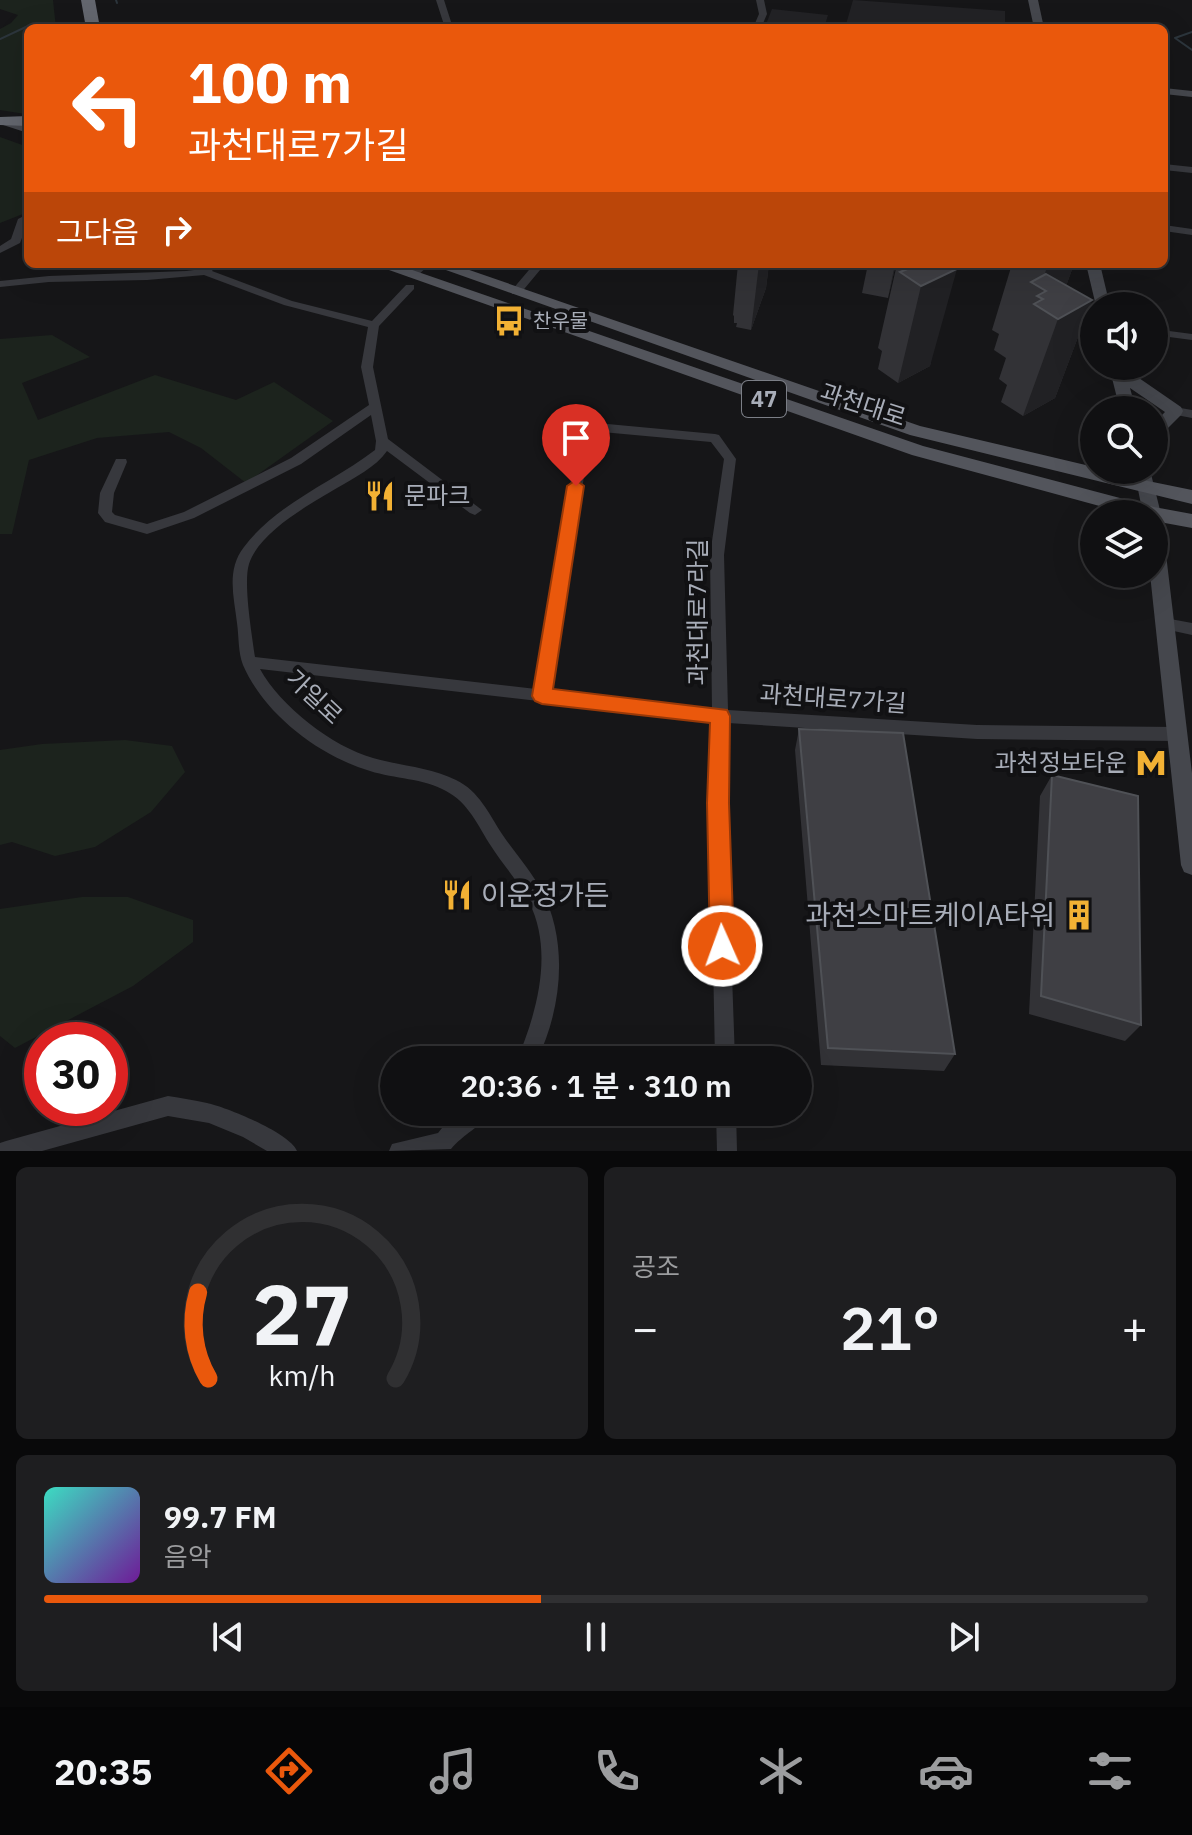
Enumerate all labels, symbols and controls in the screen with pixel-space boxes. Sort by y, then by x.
text: 100 m [188,46,352,118]
icon: left [56,56,160,160]
text: 과천대로7가길 [188,121,408,168]
icon: right [155,208,199,252]
text: 그다음 [56,212,139,251]
map controls [1080,292,1168,588]
button: sound [1080,292,1168,380]
bus stop icon: 찬우물 [492,304,526,338]
place label: 찬우물 [533,307,588,334]
street label: 과천대로 [816,375,910,433]
road number: 47 [742,381,786,417]
button: search [1080,396,1168,484]
pin [542,404,610,486]
icon: arrive [554,416,598,460]
restaurant icon: 문파크 [363,479,397,513]
place label: 문파크 [404,479,470,511]
button: layers [1080,500,1168,588]
street label: 과천대로7라길 [681,539,713,685]
street label: 가일로 [280,662,350,731]
street label: 과천대로7가길 [759,677,907,719]
place label: 과천정보타운 [995,746,1127,778]
metro station icon: 과천정보타운 [1134,746,1168,780]
place label: 이운정가든 [481,876,610,913]
restaurant icon: 이운정가든 [440,878,474,912]
place label: 과천스마트케이A타워 [805,896,1055,933]
building icon: 과천스마트케이A타워 [1062,898,1096,932]
position arrow [680,904,764,988]
speed limit sign: 30 [24,1022,128,1126]
text: 20:36 · 1 분 · 310 m [460,1066,732,1105]
text: 공조 [632,1249,680,1283]
text: 27 [252,1260,352,1368]
text: 21° [840,1288,940,1367]
text: − [632,1299,658,1356]
text: + [1122,1299,1148,1356]
text: km/h [268,1357,336,1394]
text: 99.7 FM [164,1497,277,1536]
text: 음악 [164,1539,212,1573]
icon: previous [206,1615,250,1659]
icon: pause [574,1615,618,1659]
icon: next [942,1615,986,1659]
icon: directions [261,1743,317,1799]
icon: music [425,1743,481,1799]
icon: phone [589,1743,645,1799]
icon: climate [753,1743,809,1799]
icon: car [918,1743,974,1799]
icon: filters [1082,1743,1138,1799]
text: 20:35 [54,1748,152,1795]

